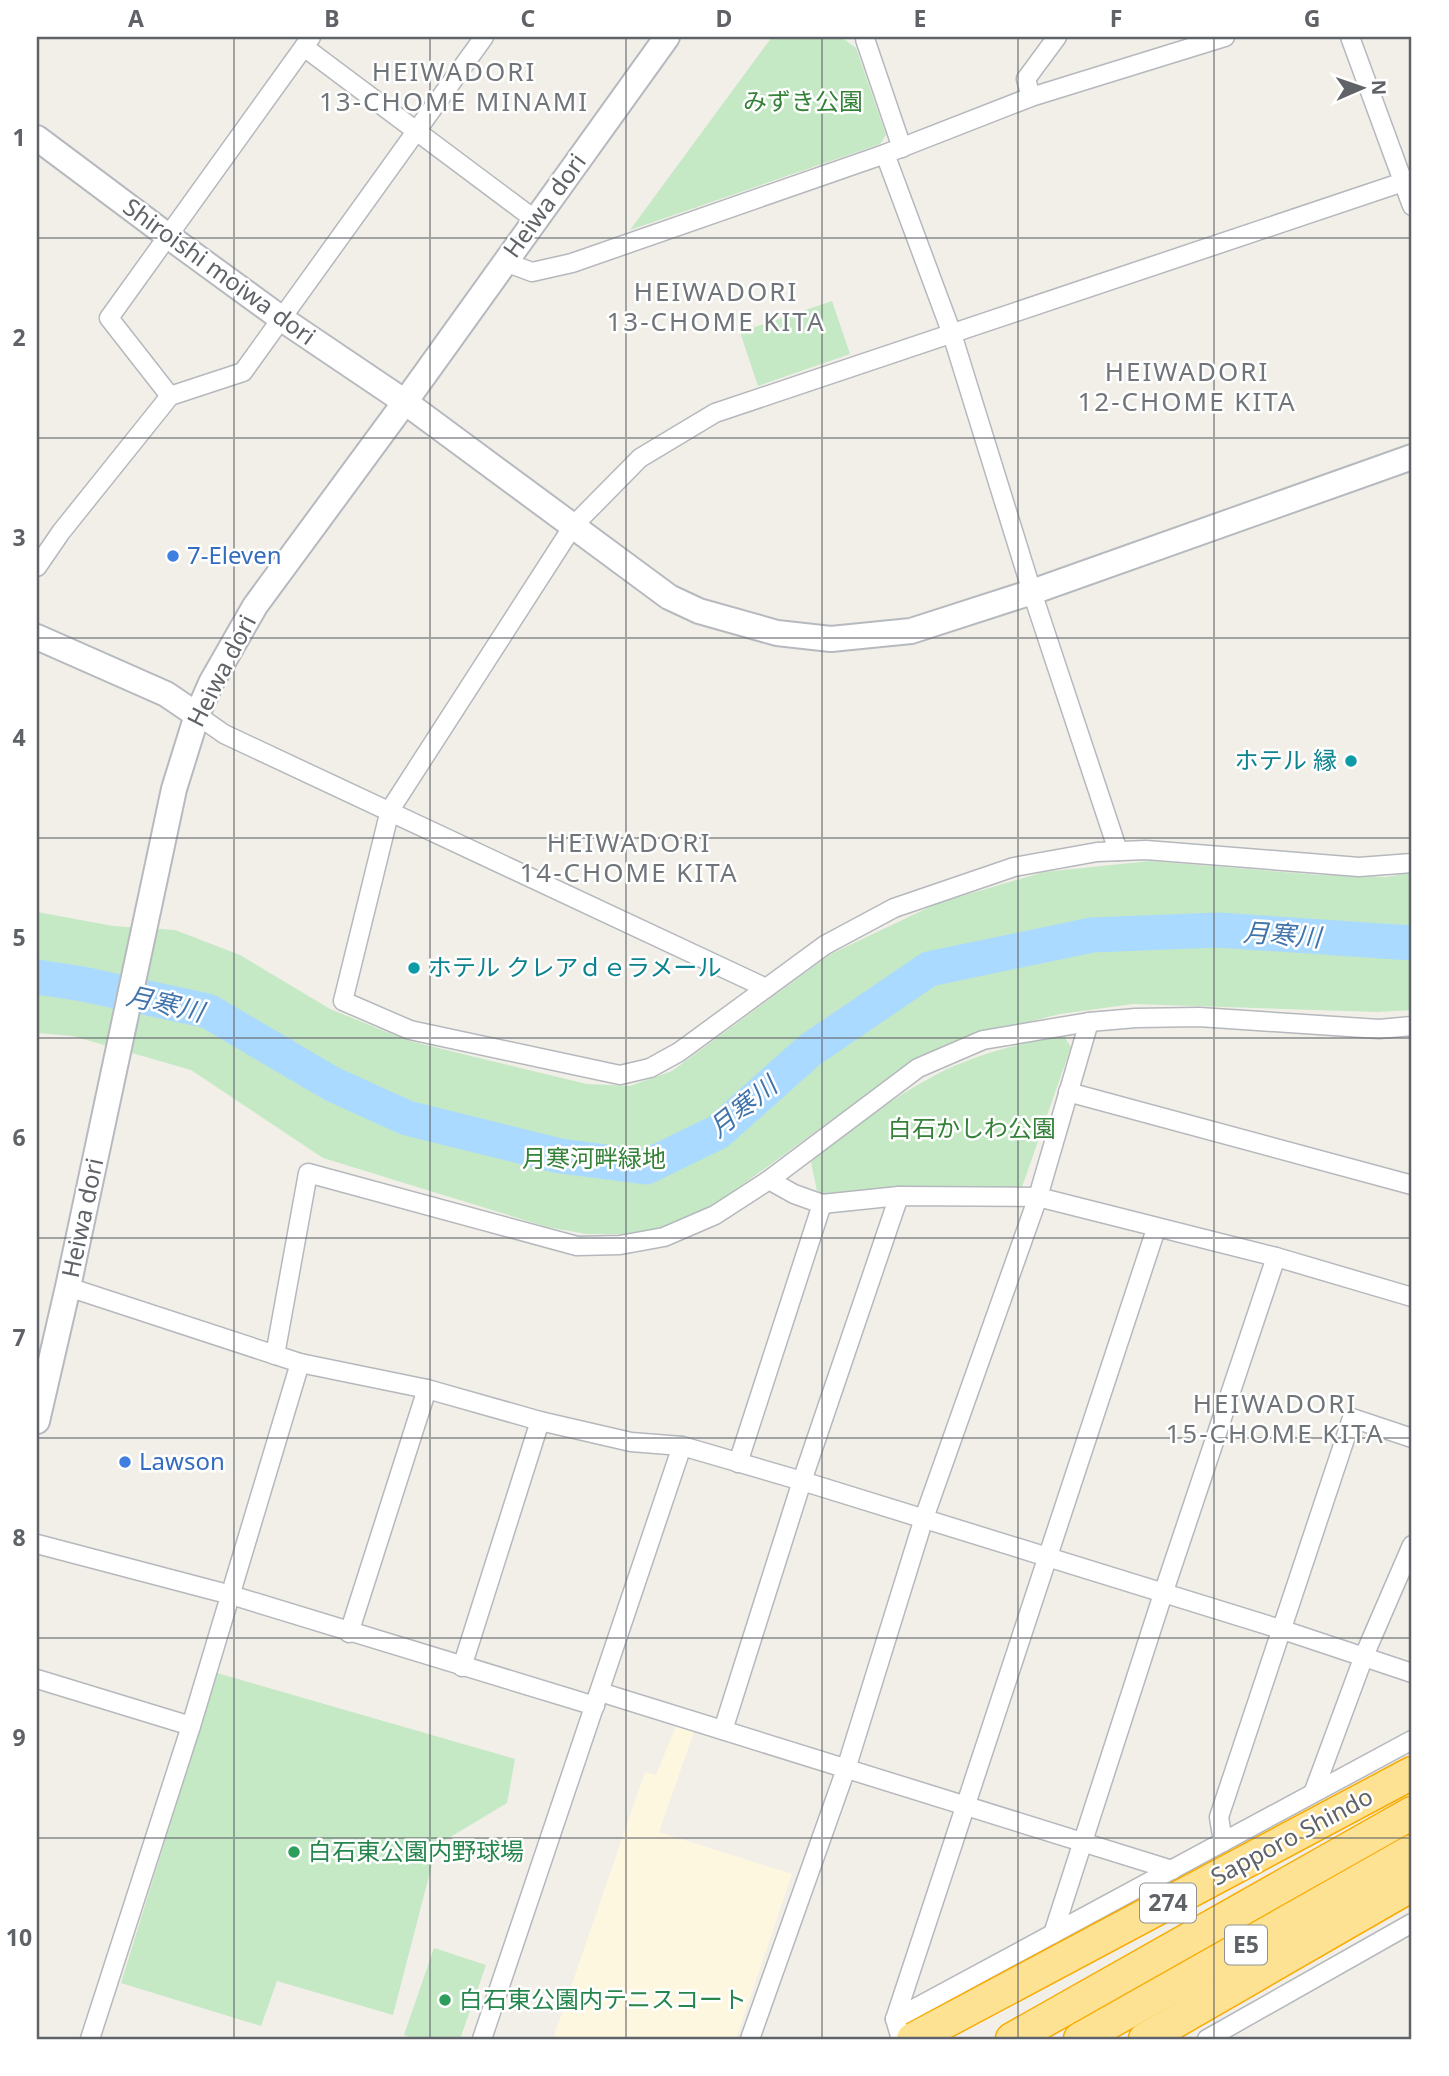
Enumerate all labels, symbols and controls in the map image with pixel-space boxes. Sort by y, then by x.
text: A [128,2,144,34]
text: B [324,2,340,34]
text: C [521,2,536,34]
text: D [716,2,732,34]
text: E [914,2,926,34]
text: F [1110,2,1122,34]
text: G [1304,2,1320,34]
north arrow [1326,52,1396,122]
district label: HEIWADORI 13-CHOME MINAMI [319,53,589,119]
text: N [1366,79,1392,96]
park label: みずき公園 [743,84,863,117]
text: 1 [12,121,26,153]
street label: Heiwa dori [495,146,593,264]
street label: Shiroishi moiwa dori [117,190,323,352]
district label: HEIWADORI 13-CHOME KITA [606,273,826,339]
text: 2 [12,321,26,353]
district label: HEIWADORI 12-CHOME KITA [1077,353,1297,419]
text: 3 [12,521,26,553]
place label: 7-Eleven [187,538,282,571]
marker: 7-Eleven [165,548,181,564]
street label: Heiwa dori [178,609,263,732]
text: 4 [12,721,26,753]
place label: ホテル 縁 [1235,743,1337,776]
marker: ホテル 縁 [1343,753,1359,769]
district label: HEIWADORI 14-CHOME KITA [519,824,739,890]
water label: 月寒川 [1242,913,1325,955]
text: 5 [12,921,26,953]
place label: ホテル クレアｄｅラメール [428,950,722,983]
marker: ホテル クレアｄｅラメール [406,960,422,976]
water label: 月寒川 [123,977,210,1030]
water label: 月寒川 [701,1066,786,1145]
park label: 白石かしわ公園 [888,1111,1056,1144]
text: 6 [12,1121,26,1153]
park label: 月寒河畔緑地 [522,1141,666,1174]
street label: Heiwa dori [53,1155,110,1281]
text: 7 [12,1321,26,1353]
district label: HEIWADORI 15-CHOME KITA [1165,1385,1385,1451]
place label: Lawson [139,1444,225,1477]
marker: Lawson [117,1454,133,1470]
text: 8 [12,1521,26,1553]
text: 9 [12,1721,26,1753]
street label: Sapporo Shindo [1204,1779,1378,1892]
place label: 白石東公園内野球場 [308,1834,524,1867]
marker: 白石東公園内野球場 [286,1844,302,1860]
road number: 274 [1140,1884,1196,1922]
text: 10 [6,1921,32,1953]
road number: E5 [1225,1926,1267,1964]
place label: 白石東公園内テニスコート [459,1982,747,2015]
marker: 白石東公園内テニスコート [437,1992,453,2008]

